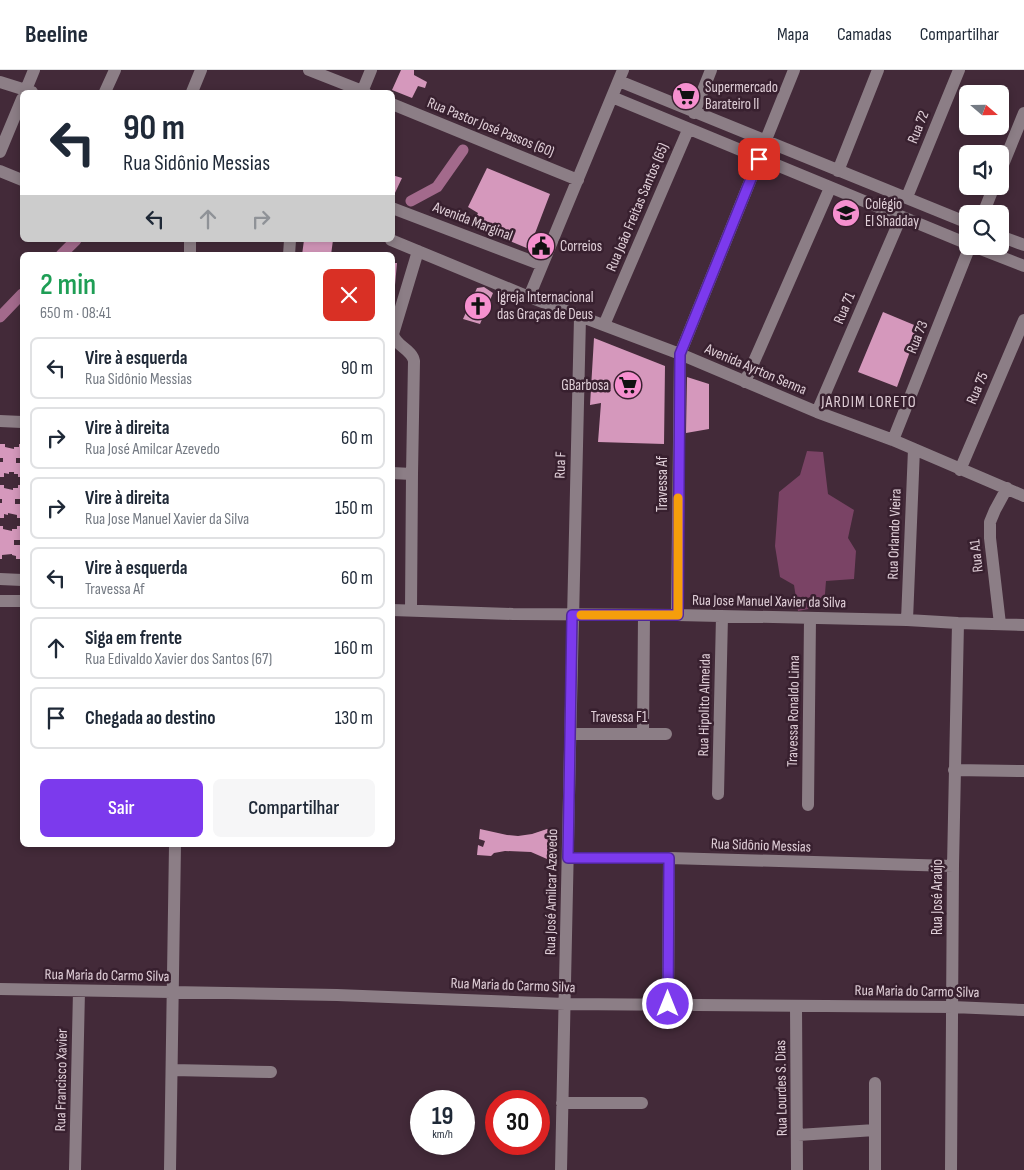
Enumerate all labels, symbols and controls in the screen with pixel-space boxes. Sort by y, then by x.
text: Beeline [25,20,88,49]
text: Mapa [777,24,809,45]
text: Camadas [837,24,892,45]
text: Compartilhar [920,24,999,45]
place label: Supermercado Barateiro II [705,78,778,114]
supermarket icon: Supermercado Barateiro II [671,81,701,111]
north arrow [959,85,1009,135]
map controls [959,85,1009,255]
street label: Rua Pastor José Passos (60) [424,93,557,162]
text: 90 m [123,107,185,150]
street label: Rua 72 [903,108,934,146]
icon: left [40,110,105,175]
pin [738,138,780,180]
street label: Rua João Freitas Santos (65) [602,140,673,274]
icon: arrive [745,145,773,173]
button: sound [959,145,1009,195]
text: Rua Sidônio Messias [123,150,270,177]
place label: Colégio El Shadday [865,195,919,231]
street label: Avenida Marginal [429,197,515,245]
school or university icon: Colégio El Shadday [831,198,861,228]
icon: left [141,205,169,233]
icon: ahead [194,205,222,233]
icon: right [247,205,275,233]
button: search [959,205,1009,255]
public building icon: Correios [526,231,556,261]
place label: Correios [560,237,602,256]
text: 2 min [40,267,96,303]
button: close [323,269,375,321]
place label: Igreja Internacional das Graças de Deus [497,288,594,324]
street label: Rua 71 [829,289,860,327]
church icon: Igreja Internacional das Graças de Deus [463,291,493,321]
text: 650 m · 08:41 [40,304,111,323]
street label: Rua 73 [902,318,933,356]
street label: Avenida Ayrton Senna [701,339,810,400]
text: Vire à esquerda [85,347,187,370]
icon: left [42,354,70,382]
text: 90 m [341,357,373,380]
street label: Rua 75 [962,369,993,407]
text: Rua Sidônio Messias [85,370,192,389]
supermarket icon: GBarbosa [613,370,643,400]
place label: GBarbosa [561,376,609,395]
district label: JARDIM LORETO [820,393,917,412]
text: Vire à direita [85,417,169,440]
icon: right [42,424,70,452]
text: 60 m [341,427,373,450]
text: Rua José Amilcar Azevedo [85,440,220,459]
street label: Rua F [551,451,570,479]
street label: Travessa Af [653,455,672,512]
text: Vire à direita [85,487,169,510]
street label: Rua Orlando Vieira [883,488,906,580]
icon: right [42,494,70,522]
text: 150 m [335,497,373,520]
text: Rua Jose Manuel Xavier da Silva [85,510,249,529]
street label: Rua A1 [965,538,988,573]
text: Vire à esquerda [85,557,187,580]
icon: left [42,564,70,592]
text: 60 m [341,567,373,590]
text: Travessa Af [85,580,145,599]
street label: Rua Jose Manuel Xavier da Silva [692,591,846,612]
text: Siga em frente [85,627,182,650]
icon: ahead [42,634,70,662]
text: 160 m [334,637,373,660]
text: Rua Edivaldo Xavier dos Santos (67) [85,650,272,669]
street label: Rua Hipolito Almeida [694,653,715,757]
street label: Travessa Ronaldo Lima [783,655,804,767]
icon: arrive [42,704,70,732]
text: Chegada ao destino [85,707,215,730]
text: 130 m [335,707,373,730]
street label: Travessa F1 [591,708,648,727]
button: Sair [40,779,203,837]
button: Compartilhar [213,779,375,837]
street label: Rua José Amilcar Azevedo [541,829,562,955]
street label: Rua Sidônio Messias [710,834,811,857]
street label: Rua José Araújo [928,859,947,935]
street label: Rua Maria do Carmo Silva [44,965,170,986]
street label: Rua Maria do Carmo Silva [450,974,576,997]
position arrow [641,977,693,1029]
street label: Rua Maria do Carmo Silva [854,981,980,1002]
street label: Rua Francisco Xavier [51,1028,72,1132]
street label: Rua Lourdes S. Dias [771,1040,792,1136]
speed limit sign: 30 [485,1090,550,1155]
text: 19 [432,1101,453,1132]
text: km/h [432,1127,453,1142]

